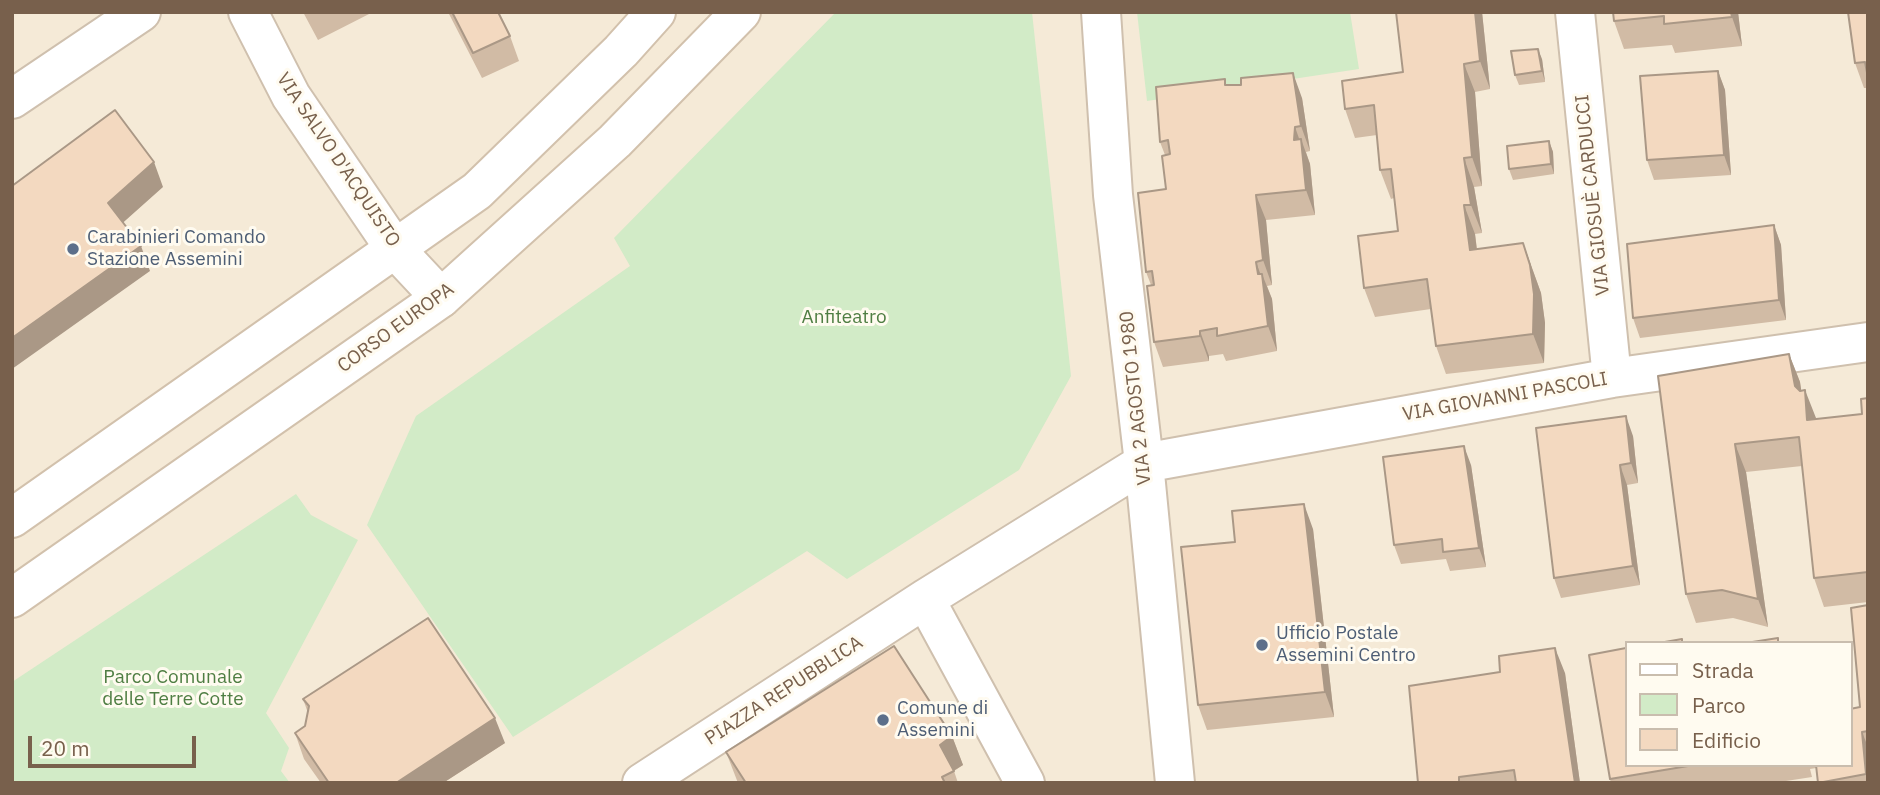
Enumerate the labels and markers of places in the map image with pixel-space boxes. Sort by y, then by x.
place label: Carabinieri Comando Stazione Assemini [87,227,266,271]
marker: Carabinieri Comando Stazione Assemini [65,241,81,257]
place label: Ufficio Postale Assemini Centro [1276,623,1416,667]
marker: Ufficio Postale Assemini Centro [1254,637,1270,653]
place label: Comune di Assemini [897,698,988,742]
marker: Comune di Assemini [875,712,891,728]

